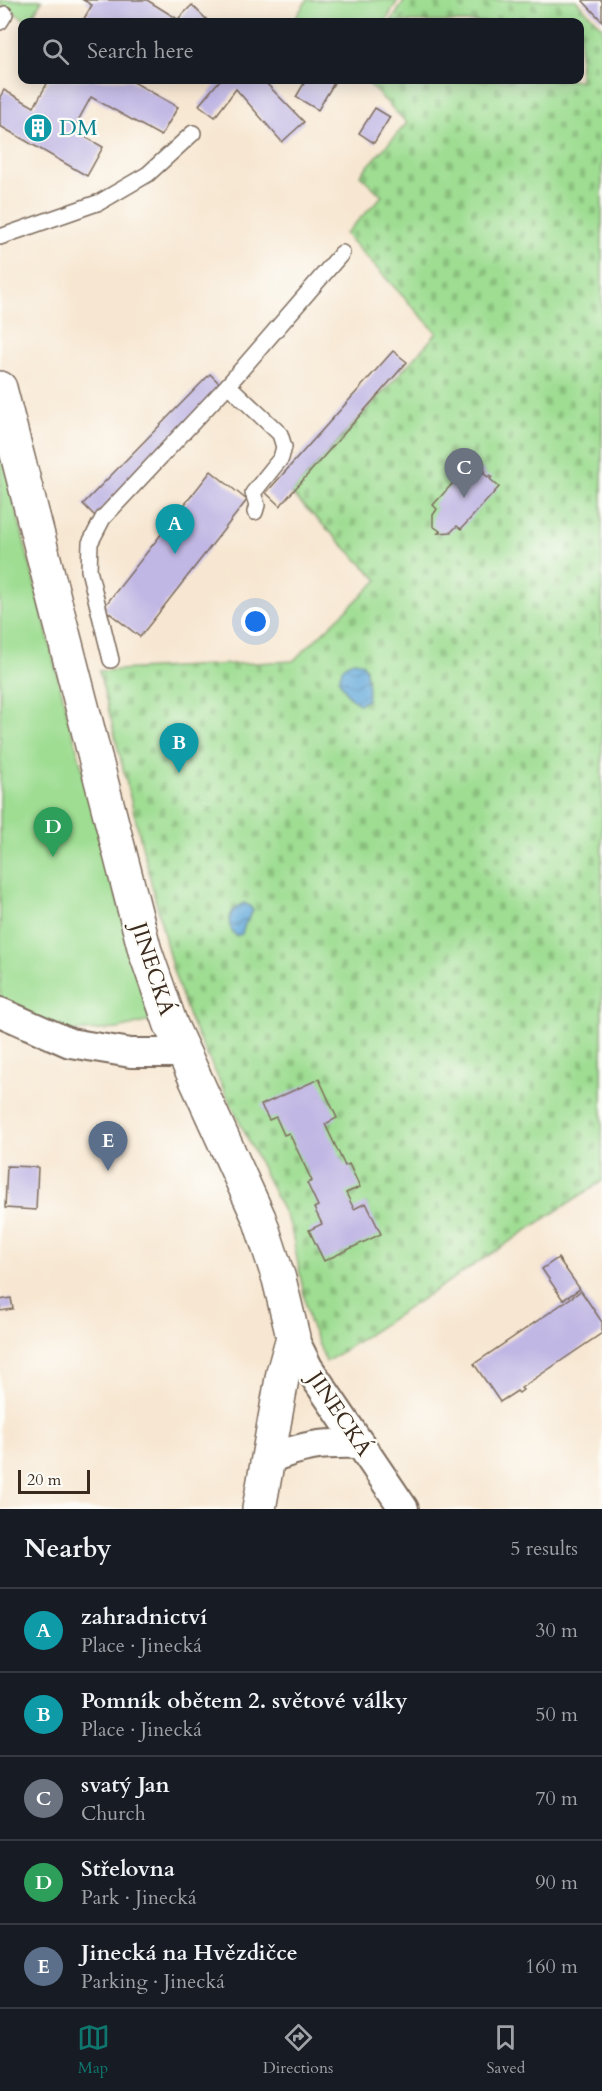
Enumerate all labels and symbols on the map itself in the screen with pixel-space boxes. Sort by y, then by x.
building icon: DM [22,112,54,144]
place label: DM [59,113,98,143]
pin: C [444,448,484,498]
pin: A [156,504,195,554]
your location [241,607,270,636]
pin: B [160,724,198,773]
pin: D [34,808,72,857]
street label: JINECKÁ [123,916,182,1020]
pin: E [88,1122,128,1171]
street label: JINECKÁ [299,1363,380,1463]
scale bar [18,1467,90,1494]

